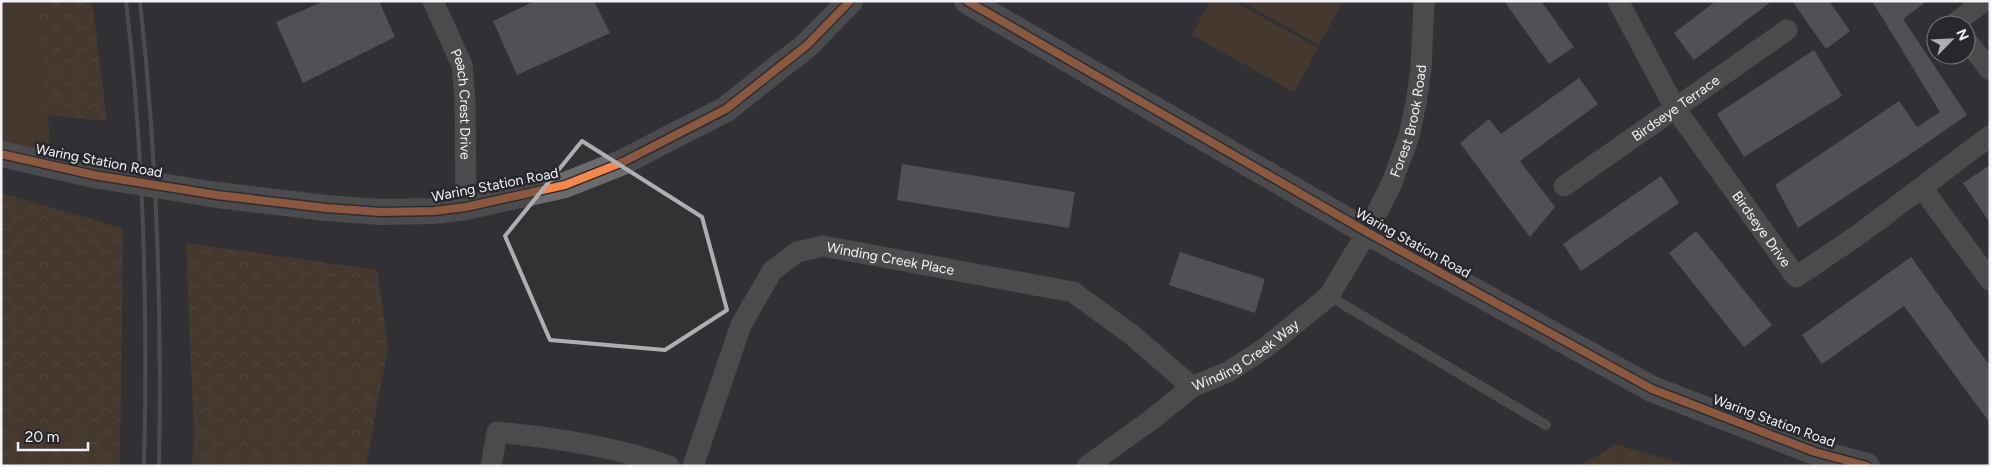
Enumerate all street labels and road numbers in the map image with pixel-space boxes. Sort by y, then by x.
street label: Peach Crest Drive [447,46,474,160]
street label: Forest Brook Road [1386,64,1430,179]
street label: Birdseye Terrace [1628,71,1723,145]
street label: Waring Station Road [34,140,164,182]
street label: Waring Station Road [430,164,560,206]
street label: Birdseye Drive [1729,188,1795,271]
street label: Waring Station Road [1353,204,1473,282]
street label: Winding Creek Place [825,238,956,279]
street label: Winding Creek Way [1190,315,1303,394]
street label: Waring Station Road [1711,391,1837,451]

